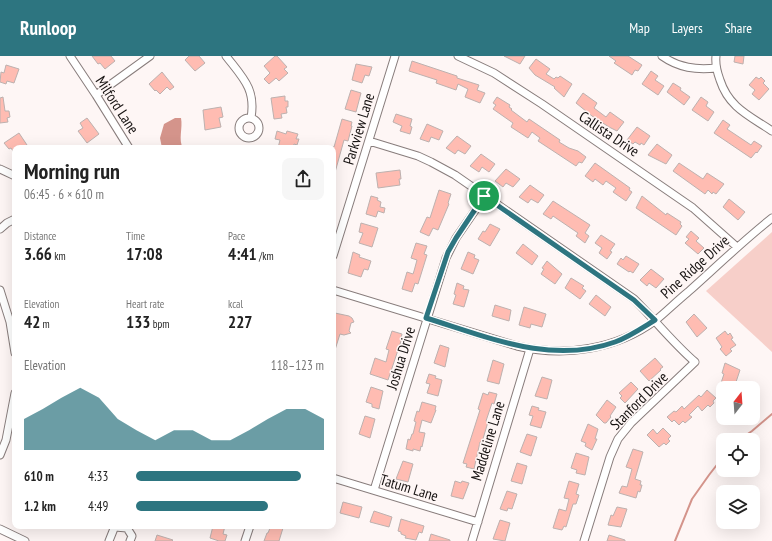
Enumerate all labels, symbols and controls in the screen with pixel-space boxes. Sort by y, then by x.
text: Runloop [20,16,77,40]
text: Map [629,19,650,37]
text: Layers [672,19,703,37]
text: Share [725,19,752,37]
street label: Milford Lane [92,72,143,137]
street label: Parkview Lane [339,91,378,167]
street label: Callista Drive [576,107,643,161]
text: Morning run [24,157,120,185]
button: share [282,158,324,200]
pin [467,179,501,213]
icon: arrive [473,185,495,207]
text: 06:45 · 6 × 610 m [24,186,104,203]
text: Distance [24,229,56,243]
text: Time [126,229,145,243]
text: Pace [228,229,245,243]
street label: Pine Ridge Drive [656,231,733,302]
text: 3.66 [24,243,52,265]
text: 17:08 [126,243,163,265]
text: 4:41 [228,243,257,265]
text: km [52,249,66,263]
text: /km [257,249,274,263]
text: Elevation [24,297,59,311]
text: Heart rate [126,297,164,311]
text: kcal [228,297,243,311]
text: 42 [24,311,40,333]
text: 133 [126,311,150,333]
text: 227 [228,311,252,333]
text: m [40,317,50,331]
text: bpm [150,317,169,331]
street label: Joshua Drive [382,324,419,393]
text: Elevation [24,357,66,374]
text: 118–123 m [271,357,324,374]
street label: Stanford Drive [606,368,672,434]
north arrow [716,381,760,425]
map controls [716,381,760,529]
street label: Maddeline Lane [466,399,509,483]
button: locate [716,433,760,477]
text: 610 m [24,468,54,485]
text: 4:33 [88,468,108,485]
street label: Tatum Lane [378,470,441,505]
button: layers [716,485,760,529]
text: 1.2 km [24,498,56,515]
text: 4:49 [88,498,108,515]

